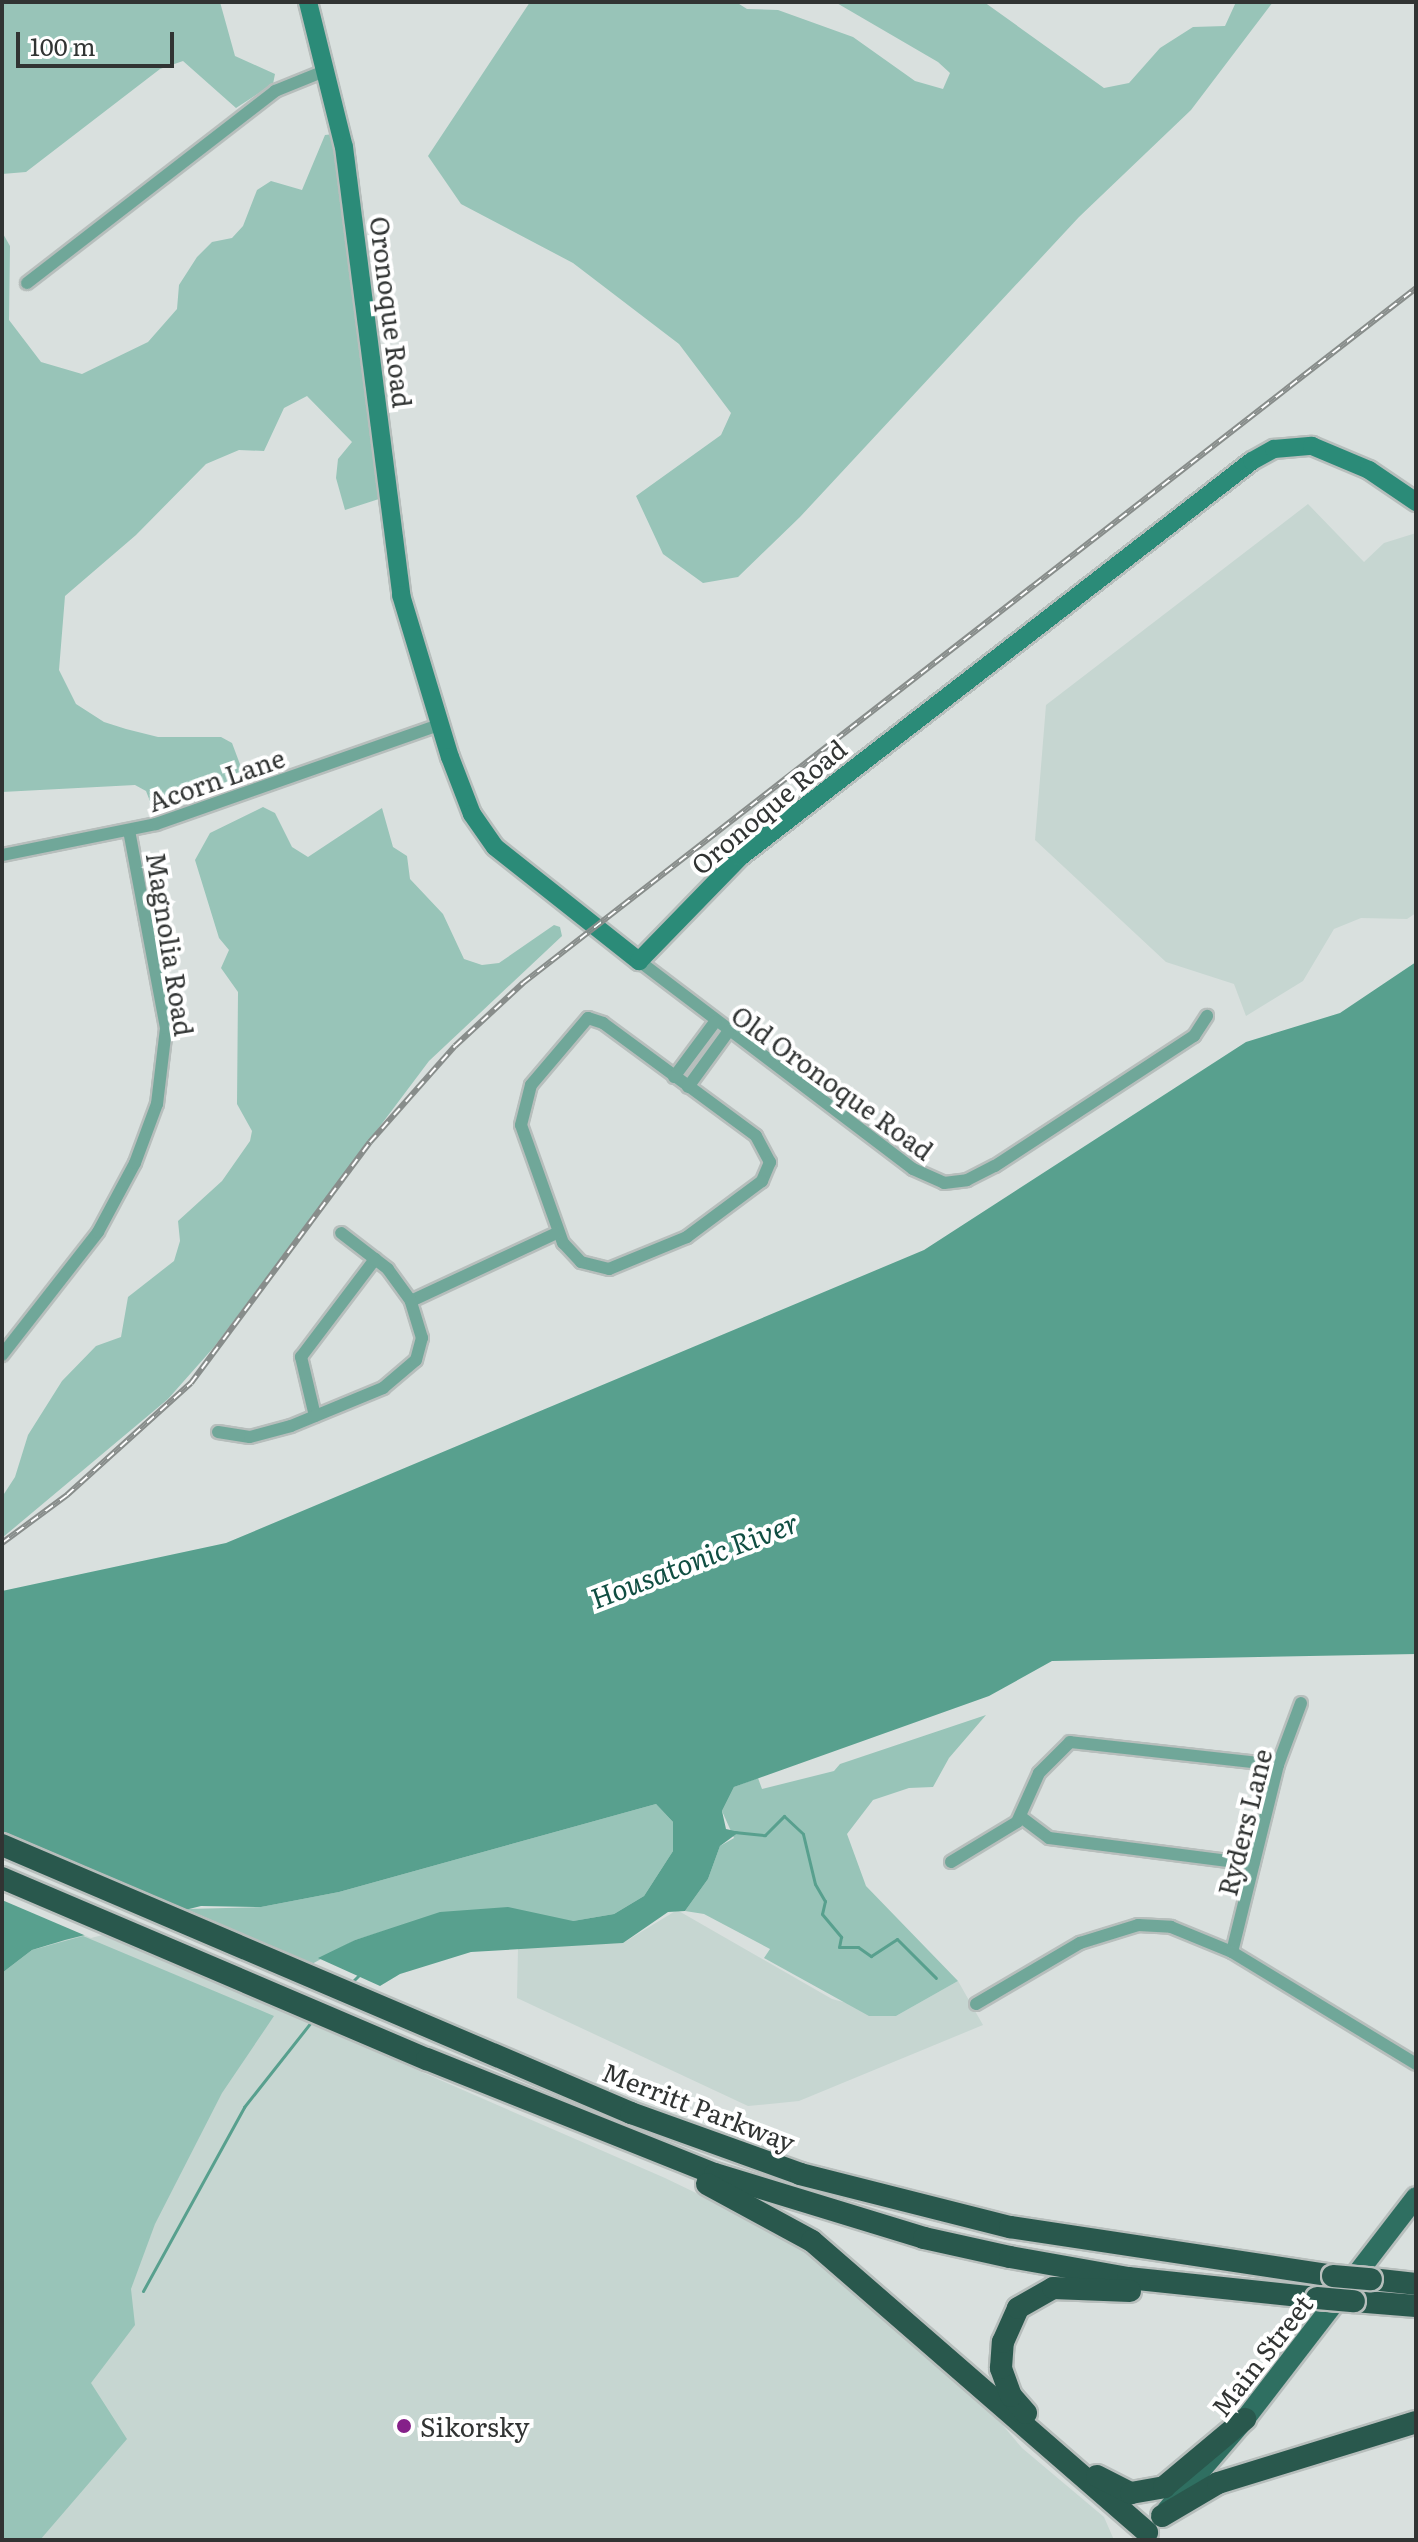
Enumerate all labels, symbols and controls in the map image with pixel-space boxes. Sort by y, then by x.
scale bar [20,16,178,66]
text: 100 m [30,28,96,63]
street label: Oronoque Road [365,214,419,410]
street label: Oronoque Road [684,732,852,880]
street label: Acorn Lane [144,741,288,817]
street label: Magnolia Road [141,850,201,1038]
street label: Old Oronoque Road [726,998,940,1166]
water label: Housatonic River [585,1504,803,1614]
street label: Ryders Lane [1211,1745,1277,1899]
street label: Merritt Parkway [598,2055,800,2157]
street label: Main Street [1204,2288,1318,2422]
place label: Sikorsky [420,2410,529,2442]
marker: Sikorsky [395,2417,413,2435]

